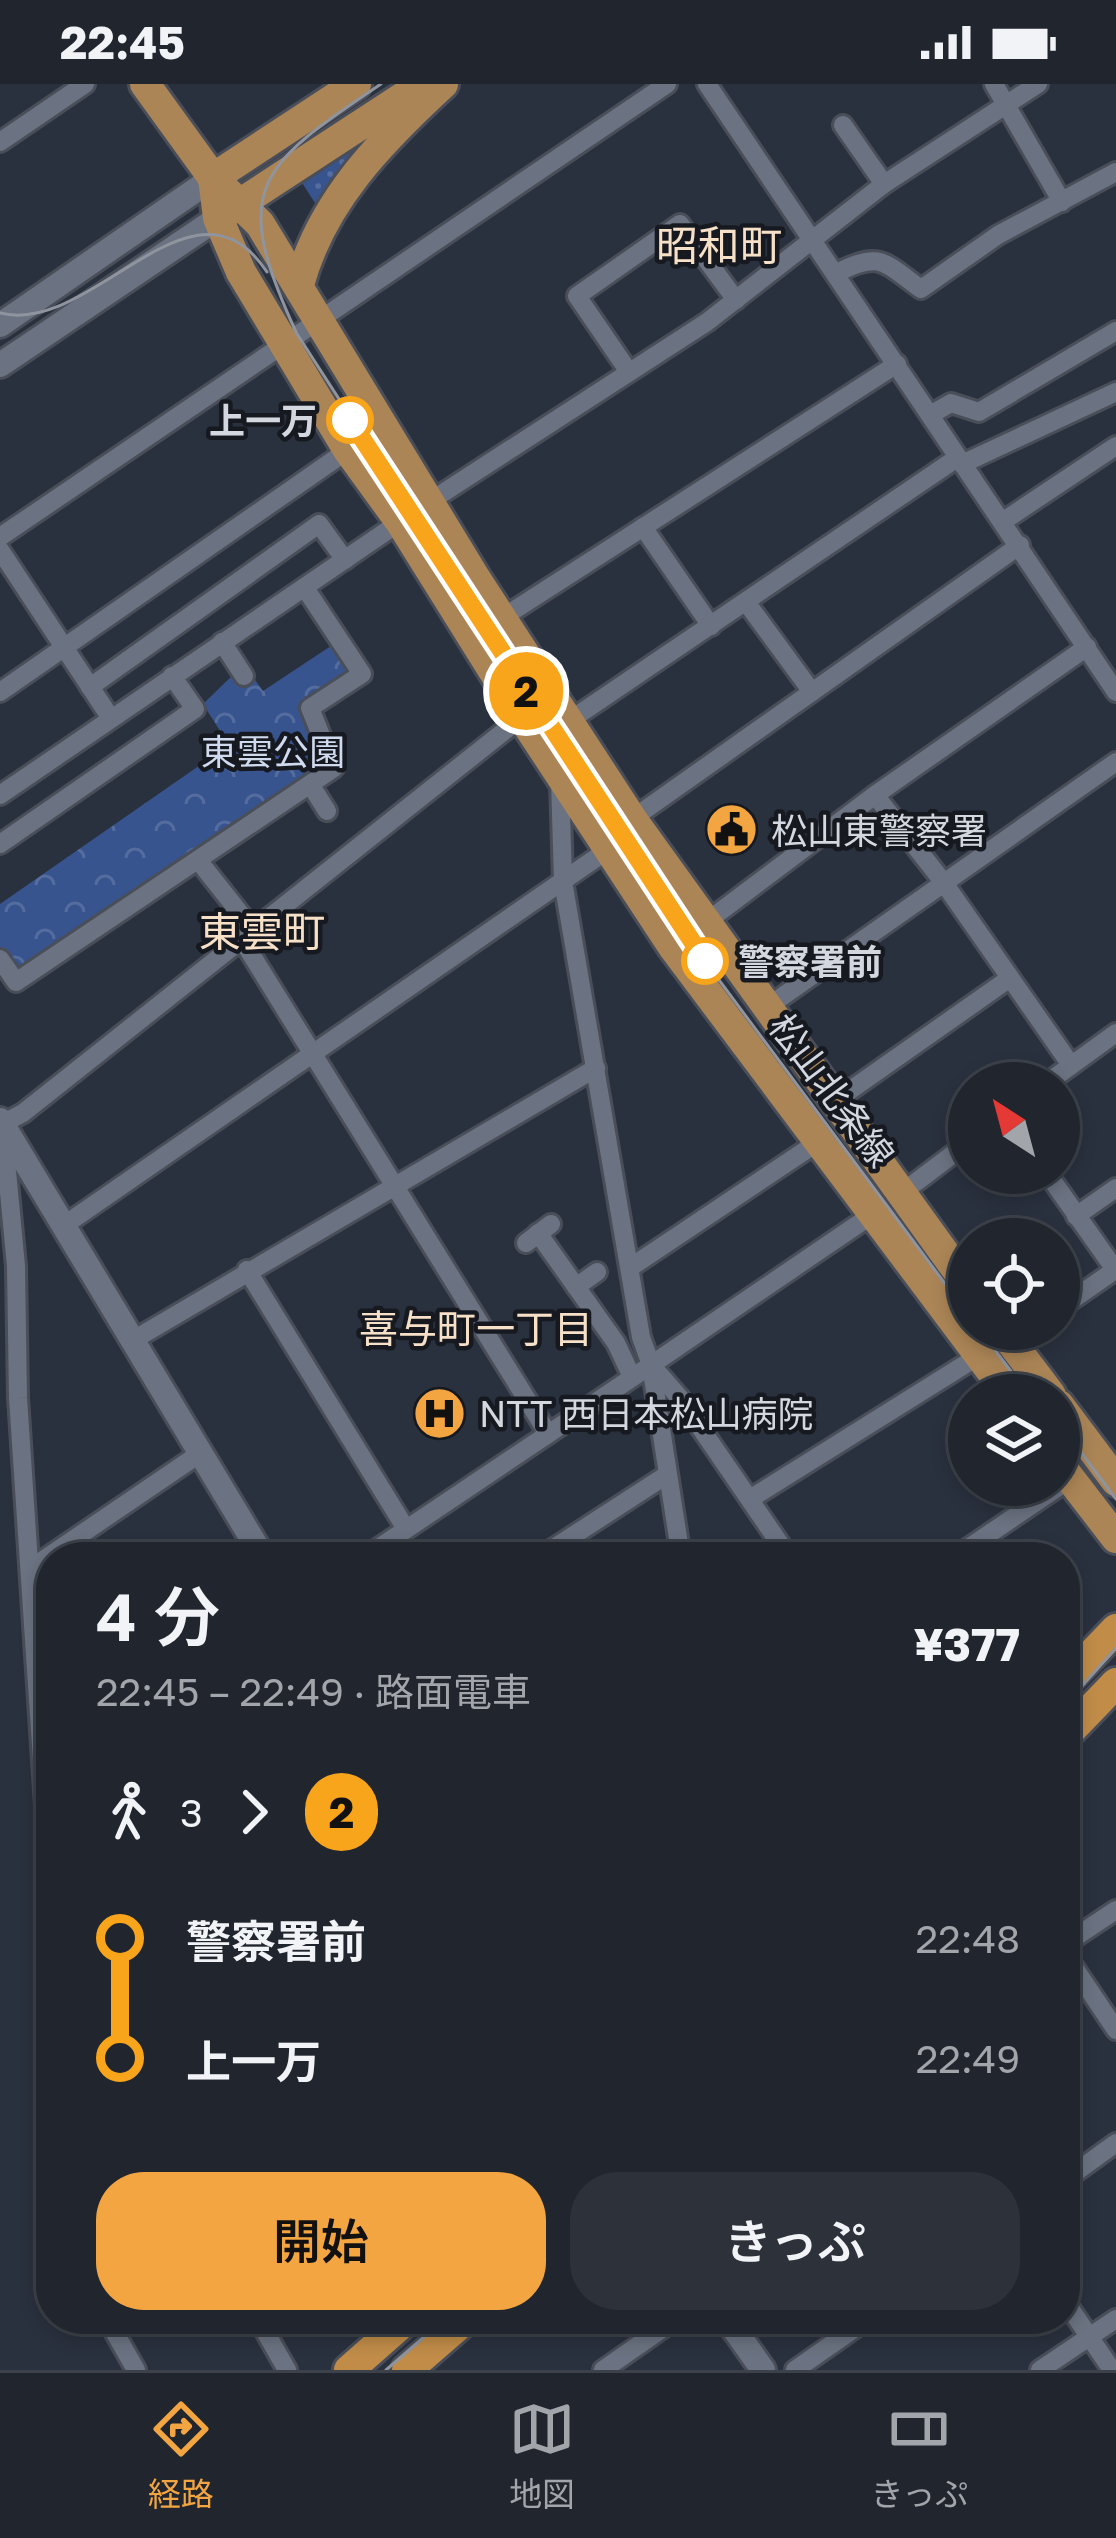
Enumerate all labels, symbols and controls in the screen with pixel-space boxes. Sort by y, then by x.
text: 22:45 [60,15,185,69]
district label: 昭和町 [656,220,782,270]
marker: 上一万 [328,398,372,442]
place label: 上一万 [209,399,317,442]
line badge: 2 [487,652,565,730]
text: 2 [513,666,539,716]
park label: 東雲公園 [201,730,345,773]
public building icon: 松山東警察署 [704,802,760,858]
place label: 松山東警察署 [771,809,987,852]
district label: 東雲町 [199,906,325,956]
marker: 警察署前 [683,939,727,983]
place label: 警察署前 [738,940,882,983]
street label: 松山北条線 [761,1005,903,1175]
north arrow [948,1062,1080,1194]
map controls [948,1062,1080,1506]
button: locate [948,1218,1080,1350]
district label: 喜与町一丁目 [359,1305,593,1352]
button: layers [948,1374,1080,1506]
hospital icon: NTT 西日本松山病院 [412,1385,468,1441]
place label: NTT 西日本松山病院 [479,1392,813,1435]
text: 4 分 [96,1576,220,1656]
text: ¥377 [914,1617,1020,1671]
text: 22:45 – 22:49 · 路面電車 [96,1668,531,1715]
icon: walk [96,1779,162,1845]
icon: forward [221,1779,287,1845]
text: 2 [329,1787,354,1837]
text: 3 [180,1789,203,1836]
text: 警察署前 [186,1914,366,1968]
text: 22:48 [915,1915,1020,1962]
text: 上一万 [186,2034,321,2088]
text: 22:49 [916,2035,1020,2082]
button: 開始 [96,2172,546,2310]
button: きっぷ [570,2172,1020,2310]
tab: 経路 [148,2396,214,2516]
tab: 地図 [509,2396,575,2516]
tab: きっぷ [871,2396,968,2516]

